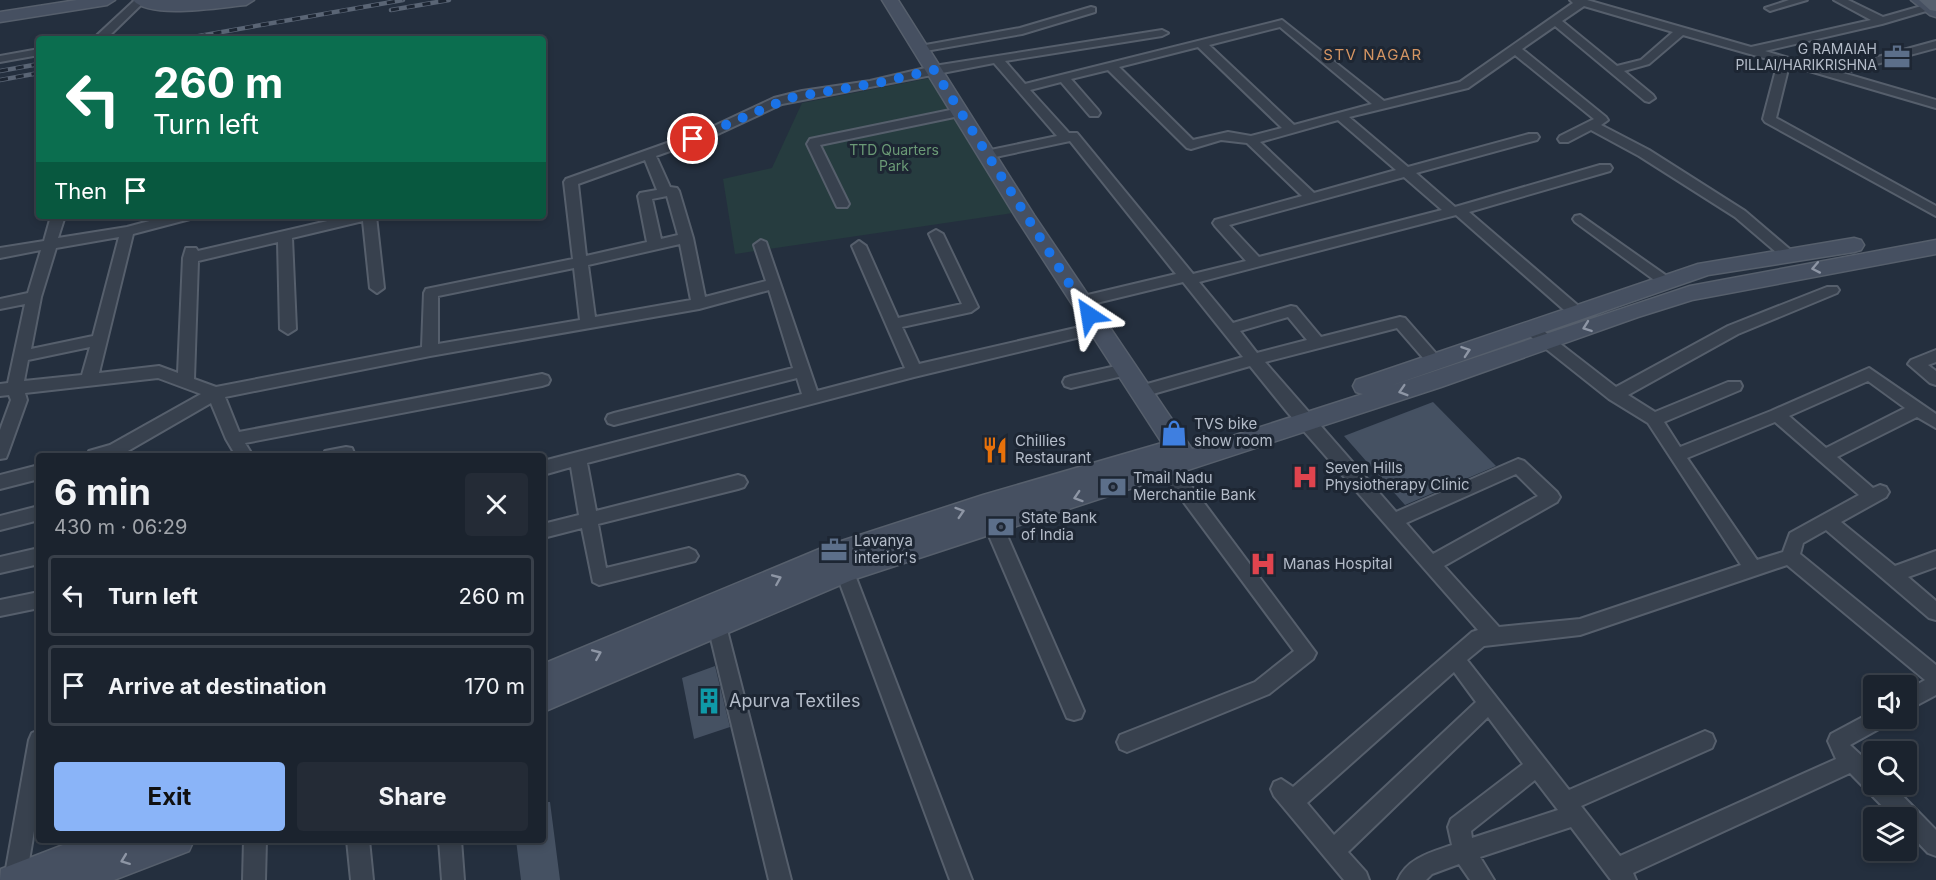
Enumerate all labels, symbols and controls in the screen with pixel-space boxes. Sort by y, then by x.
place label: G RAMAIAH PILLAI/HARIKRISHNA [1735,40,1877,73]
office icon: G RAMAIAH PILLAI/HARIKRISHNA [1882,42,1912,72]
district label: STV NAGAR [1323,45,1423,64]
text: 260 m [153,57,283,108]
icon: left [54,60,132,138]
text: Turn left [153,108,259,141]
pin [667,113,718,164]
icon: arrive [676,122,709,155]
park label: TTD Quarters Park [849,141,939,174]
icon: arrive [119,174,152,207]
text: Then [54,178,107,204]
one-way arrow [1812,261,1822,274]
position arrow [1057,283,1121,347]
one-way arrow [1582,320,1593,333]
one-way arrow [1460,346,1471,359]
one-way arrow [1398,383,1409,396]
place label: TVS bike show room [1194,414,1273,450]
shop icon: TVS bike show room [1159,418,1189,448]
place label: Chillies Restaurant [1015,431,1091,467]
restaurant icon: Chillies Restaurant [980,435,1010,465]
place label: Seven Hills Physiotherapy Clinic [1325,458,1470,494]
hospital icon: Seven Hills Physiotherapy Clinic [1290,462,1320,492]
place label: Tmail Nadu Merchantile Bank [1133,468,1257,504]
text: 6 min [54,470,151,514]
bank icon: Tmail Nadu Merchantile Bank [1098,472,1128,502]
button: close [465,473,528,536]
one-way arrow [1073,490,1084,502]
one-way arrow [954,507,965,520]
place label: State Bank of India [1021,508,1098,544]
bank icon: State Bank of India [986,512,1016,542]
text: 430 m · 06:29 [54,515,187,539]
place label: Lavanya interior's [854,531,917,567]
office icon: Lavanya interior's [819,535,849,565]
hospital icon: Manas Hospital [1248,549,1278,579]
place label: Manas Hospital [1283,554,1392,573]
one-way arrow [771,574,782,586]
icon: left [57,579,90,612]
text: Turn left [108,583,198,609]
text: 260 m [459,583,525,609]
one-way arrow [591,649,602,661]
icon: arrive [57,669,90,702]
text: Arrive at destination [108,673,327,699]
text: 170 m [465,673,525,699]
map controls [1863,675,1917,861]
button: sound [1863,675,1917,729]
building icon: Apurva Textiles [694,686,724,716]
place label: Apurva Textiles [729,690,860,711]
button: search [1863,741,1917,795]
button: Exit [54,762,285,831]
button: Share [297,762,528,831]
button: layers [1863,807,1917,861]
one-way arrow [120,853,131,865]

